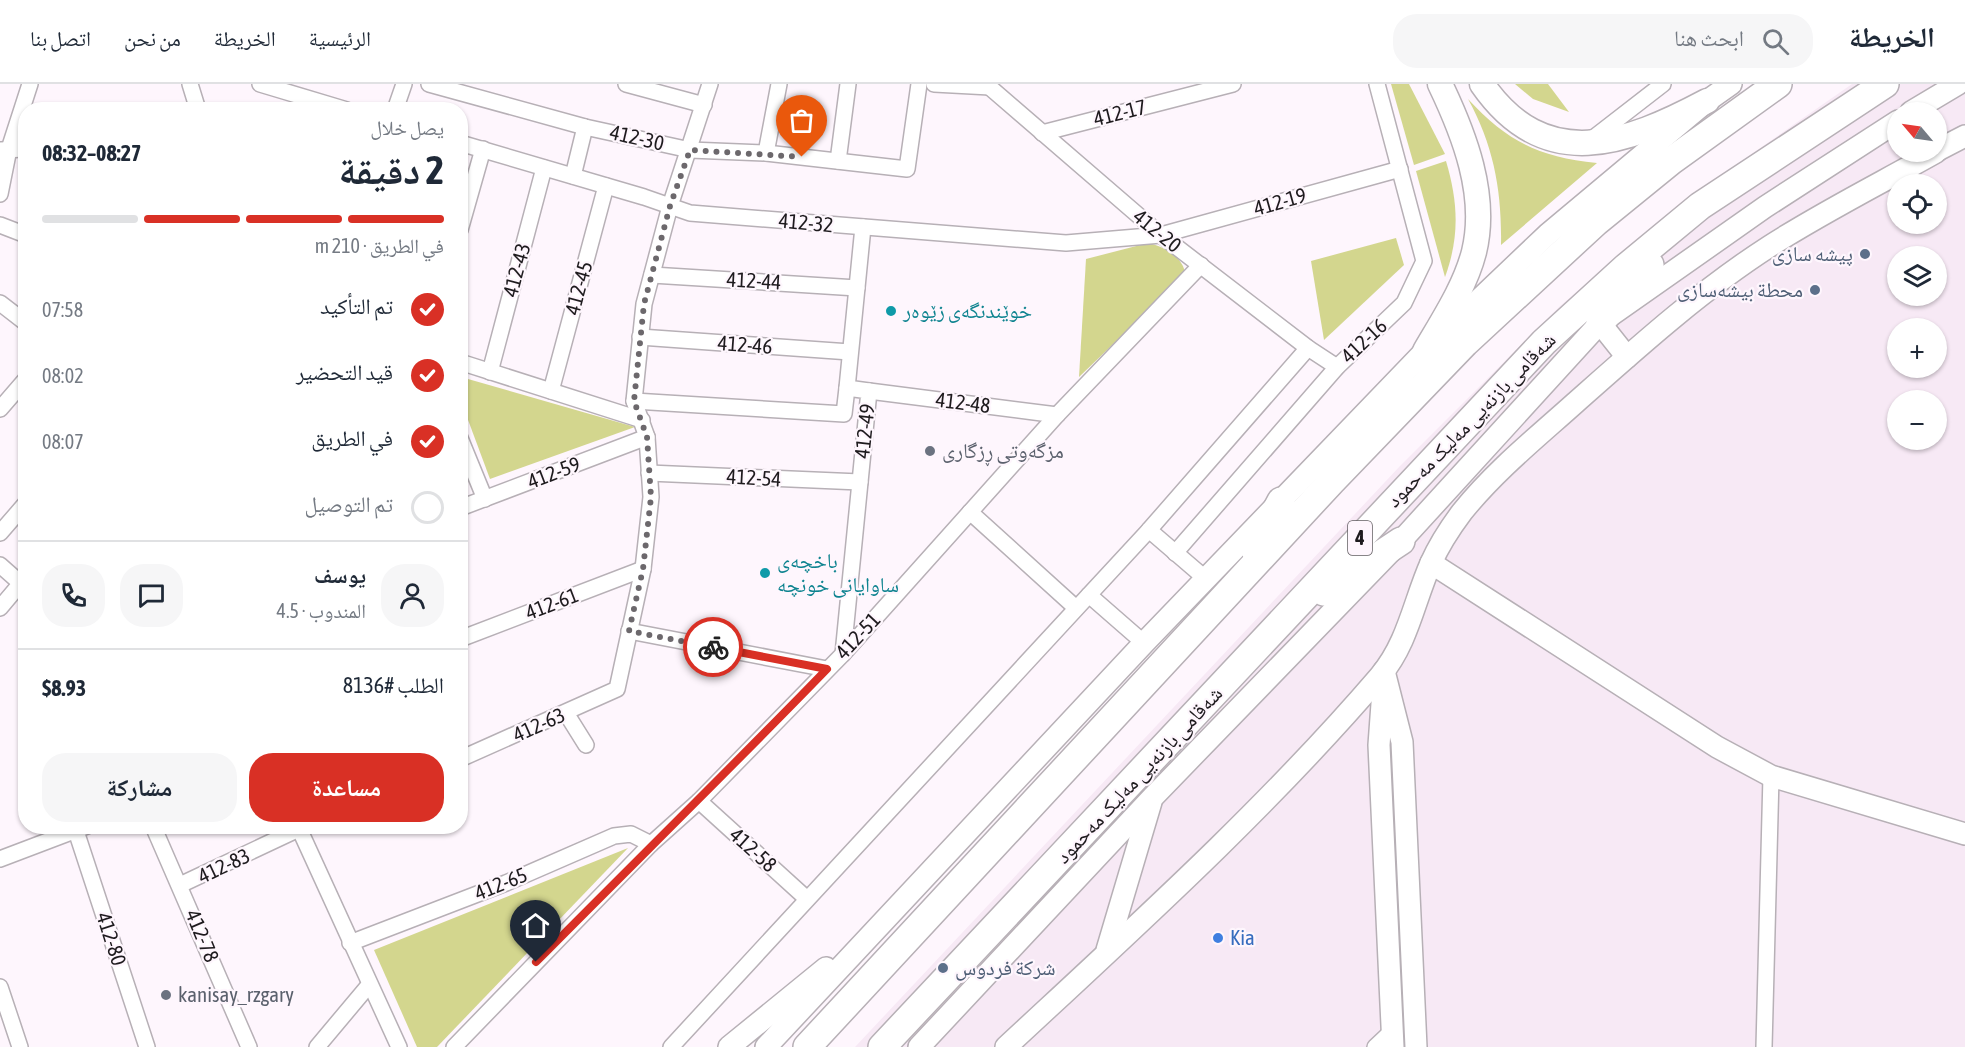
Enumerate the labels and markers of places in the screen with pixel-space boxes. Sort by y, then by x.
pin [776,95,827,157]
place label: پیشه سازی [1772,241,1853,266]
marker: پیشه سازی [1858,247,1872,261]
place label: محطة بیشەسازی [1677,277,1803,302]
marker: محطة بیشەسازی [1808,283,1822,297]
place label: خوێندنگەی زێوەر [902,298,1032,323]
marker: خوێندنگەی زێوەر [884,304,898,318]
place label: مزگەوتی ڕزگاری [942,438,1064,467]
marker: مزگەوتی ڕزگاری [923,444,937,458]
place label: باخچەی ساوایانی خونچە [777,548,899,598]
marker: باخچەی ساوایانی خونچە [758,566,772,580]
pin [510,900,561,962]
place label: Kia [1230,925,1255,949]
marker: Kia [1211,931,1225,945]
place label: شركة فردوس [955,955,1056,981]
marker: شركة فردوس [936,961,950,975]
place label: kanisay_rzgary [178,982,294,1006]
marker: kanisay_rzgary [159,988,173,1002]

